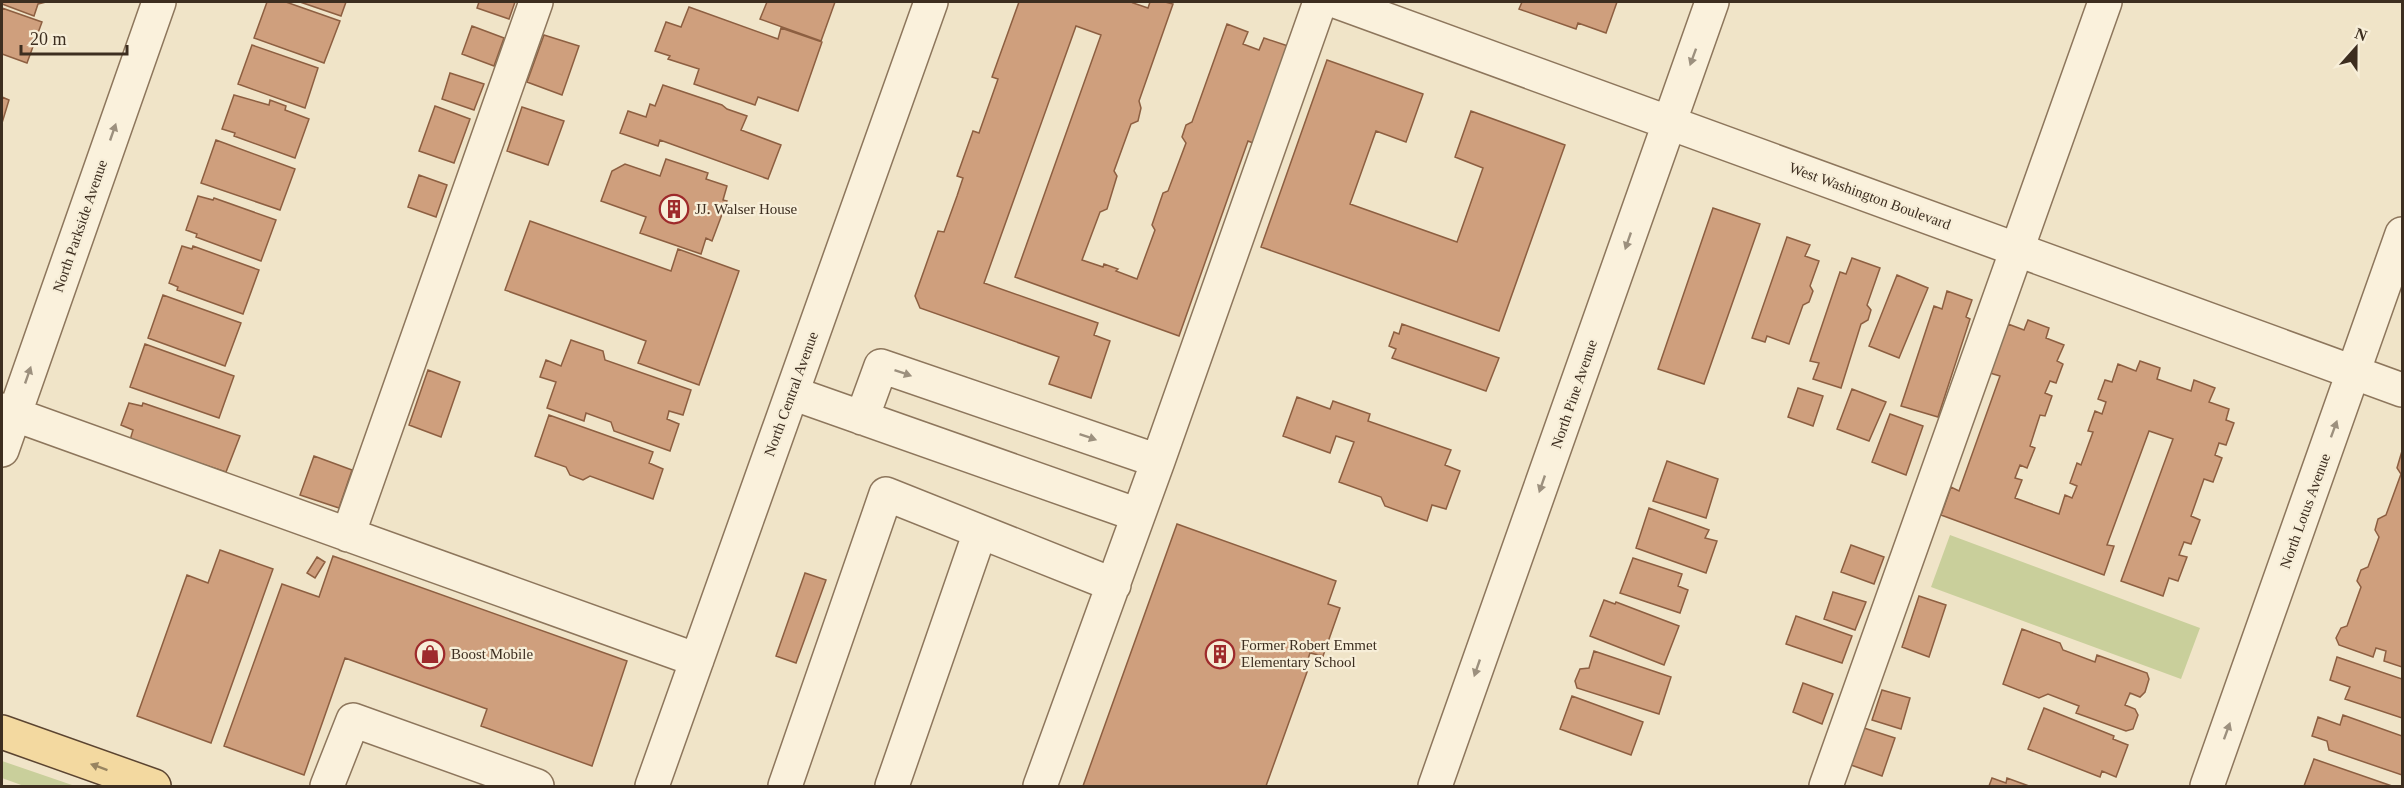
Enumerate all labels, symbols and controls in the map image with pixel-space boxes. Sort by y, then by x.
scale bar [21,18,128,56]
north arrow [2326,18,2386,78]
text: N [2353,24,2370,45]
text: 20 m [30,29,67,49]
one-way arrow [1687,48,1697,66]
one-way arrow [109,123,119,141]
street label: North Parkside Avenue [50,157,110,294]
street label: West Washington Boulevard [1787,159,1953,233]
building icon: JJ. Walser House [658,193,690,225]
place label: JJ. Walser House [695,201,798,217]
one-way arrow [1622,232,1632,250]
street label: North Central Avenue [761,329,821,458]
street label: North Pine Avenue [1548,337,1600,450]
one-way arrow [23,366,33,384]
one-way arrow [895,369,913,379]
one-way arrow [2329,420,2339,438]
one-way arrow [1079,433,1097,443]
street label: North Lotus Avenue [2277,451,2333,571]
one-way arrow [1536,475,1546,493]
place label: Former Robert Emmet Elementary School [1241,637,1378,670]
shop icon: Boost Mobile [414,638,446,670]
building icon: Former Robert Emmet Elementary School [1204,638,1236,670]
place label: Boost Mobile [451,646,533,662]
one-way arrow [1471,659,1481,677]
one-way arrow [2222,722,2232,740]
one-way arrow [89,761,107,771]

